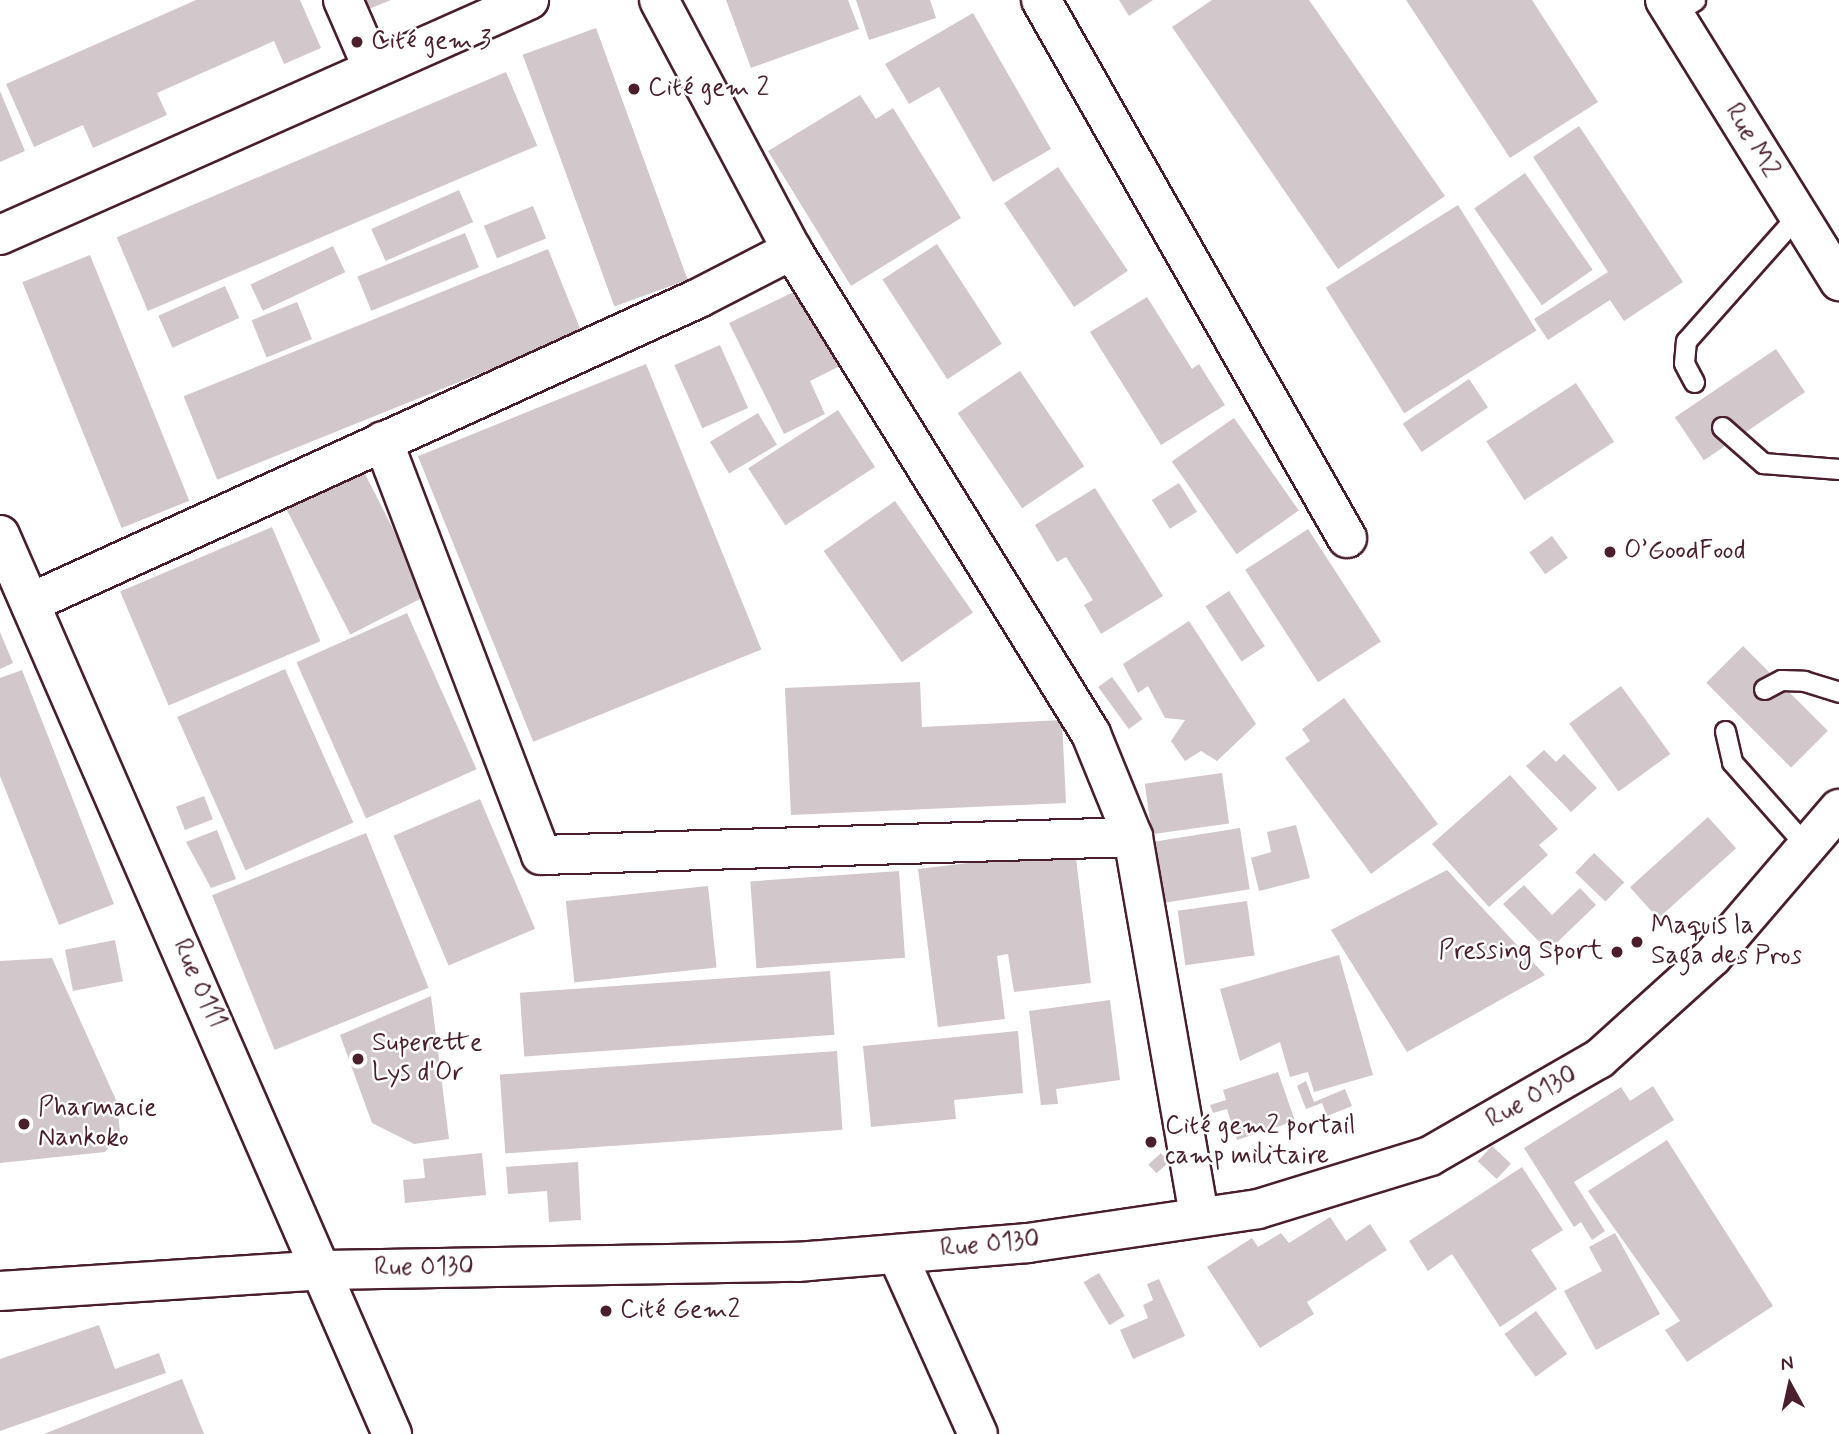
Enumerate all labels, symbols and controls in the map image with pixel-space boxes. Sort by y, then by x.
place label: Cité gem 3 [371,26,491,58]
marker: Cité gem 3 [349,34,365,50]
place label: Cité gem 2 [648,73,769,105]
marker: Cité gem 2 [626,81,642,97]
street label: Rue M2 [1717,98,1785,184]
place label: O’GoodFood [1624,536,1746,568]
marker: O’GoodFood [1602,544,1618,560]
place label: Maquis la Saga des Pros [1651,911,1802,972]
street label: Rue O111 [164,934,232,1034]
marker: Maquis la Saga des Pros [1629,934,1645,950]
place label: Pressing Sport [1438,936,1603,968]
marker: Pressing Sport [1609,944,1625,960]
place label: Superette Lys d'Or [372,1028,482,1090]
marker: Superette Lys d'Or [350,1051,366,1067]
street label: Rue O130 [1480,1059,1584,1137]
place label: Pharmacie Nankoko [38,1093,157,1154]
place label: Cité gem2 portail camp militaire [1165,1111,1356,1172]
marker: Pharmacie Nankoko [16,1116,32,1132]
marker: Cité gem2 portail camp militaire [1143,1134,1159,1150]
street label: Rue O130 [938,1224,1042,1266]
street label: Rue O130 [373,1252,475,1284]
place label: Cité Gem2 [620,1295,740,1327]
marker: Cité Gem2 [598,1303,614,1319]
north arrow [1755,1350,1825,1420]
text: N [1779,1350,1795,1377]

